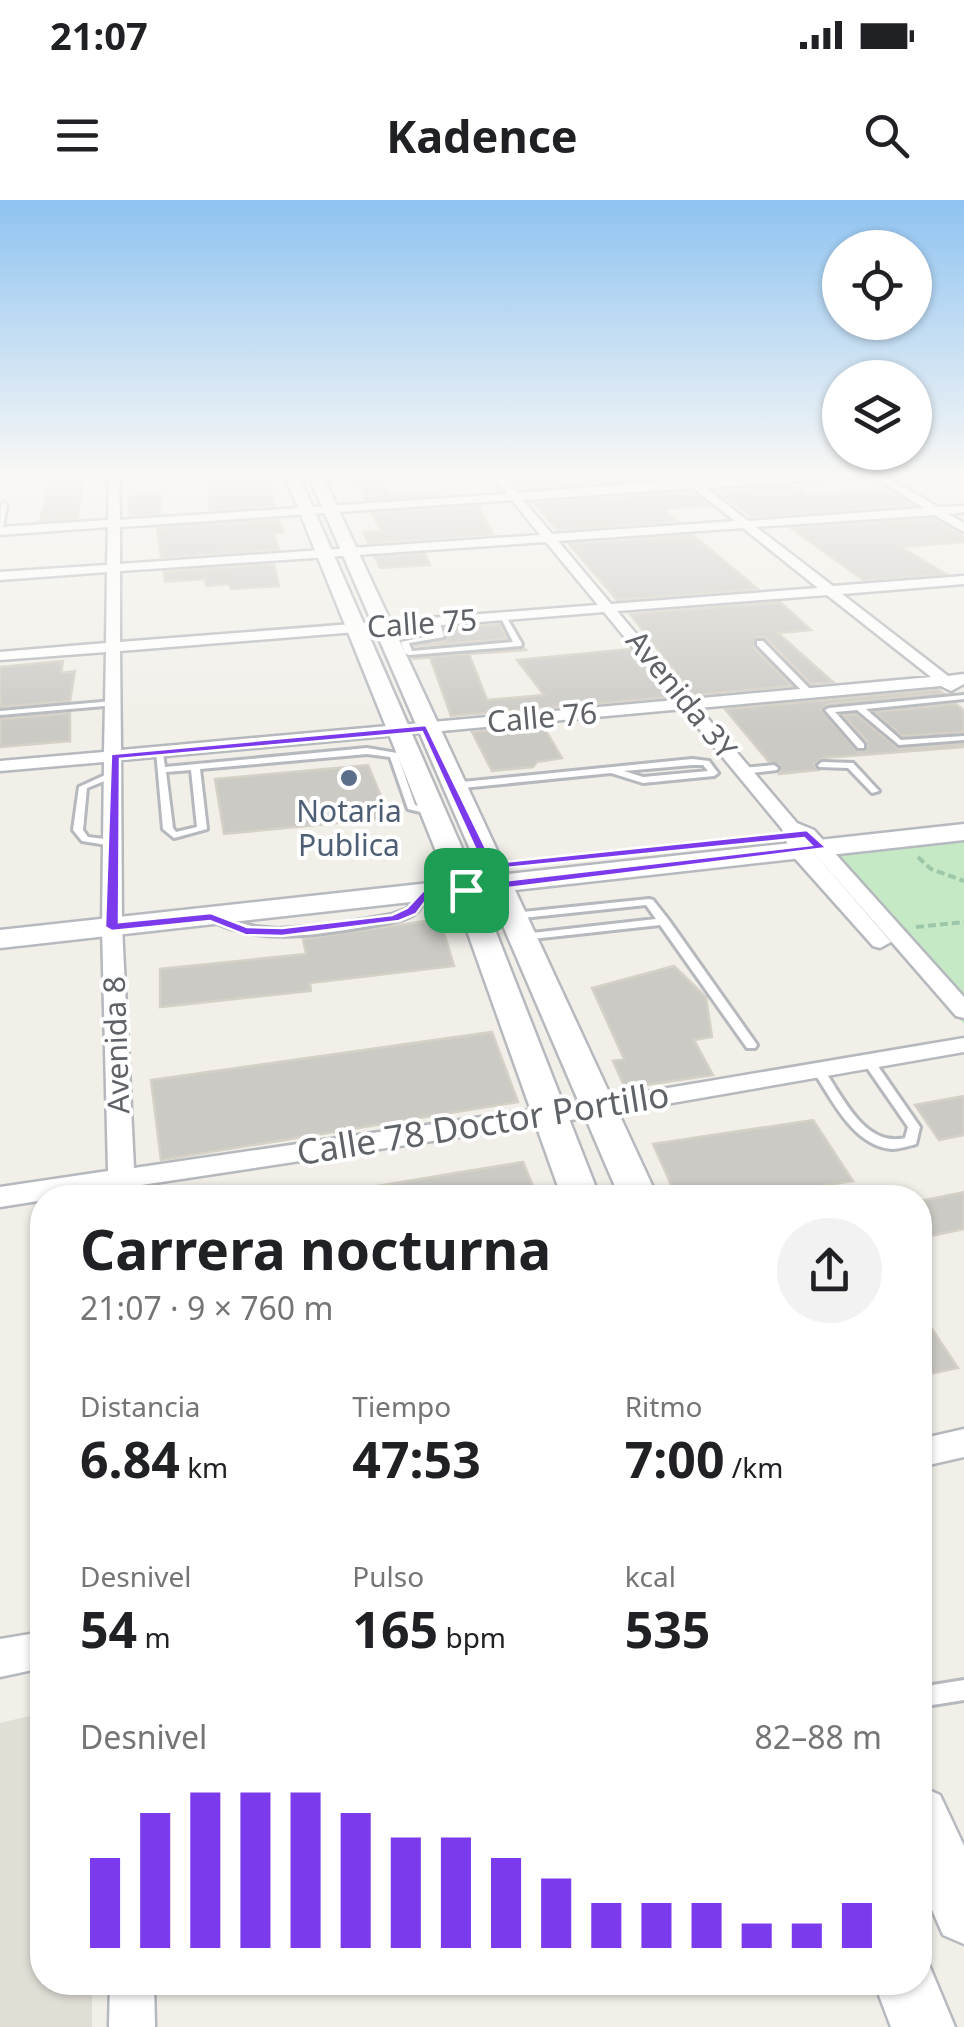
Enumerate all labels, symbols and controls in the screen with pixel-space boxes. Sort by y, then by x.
text: 21:07 [50,9,148,61]
text: Kadence [386,105,578,166]
icon: menu [50,108,105,163]
icon: search [859,108,914,163]
map controls [822,230,932,470]
button: locate [822,230,932,340]
button: layers [822,360,932,470]
street label: Calle 75 [365,598,478,647]
street label: Avenida 3Y [618,621,747,767]
street label: Calle 76 [485,691,599,742]
marker: Notaria Publica [338,767,360,789]
place label: Notaria Publica [296,790,402,865]
pin [424,848,509,933]
icon: arrive [439,863,494,918]
street label: Avenida 8 [93,975,138,1115]
street label: Calle 78 Doctor Portillo [293,1070,672,1175]
text: Carrera nocturna [80,1211,551,1286]
button: share [777,1218,882,1323]
text: 21:07 · 9 × 760 m [80,1286,333,1329]
text: Distancia [80,1387,201,1425]
text: Tiempo [352,1387,451,1425]
text: Ritmo [625,1387,703,1425]
text: 6.84 [80,1425,180,1493]
text: 47:53 [352,1425,481,1493]
text: 7:00 [625,1425,725,1493]
text: km [180,1448,228,1486]
text: /km [725,1448,783,1486]
text: Desnivel [80,1557,191,1595]
text: Pulso [352,1557,424,1595]
text: kcal [625,1557,676,1595]
text: 54 [80,1595,137,1663]
text: 165 [352,1595,438,1663]
text: 535 [625,1595,710,1663]
text: m [137,1618,171,1656]
text: bpm [438,1618,506,1656]
text: Desnivel [80,1715,207,1758]
text: 82–88 m [755,1715,882,1758]

